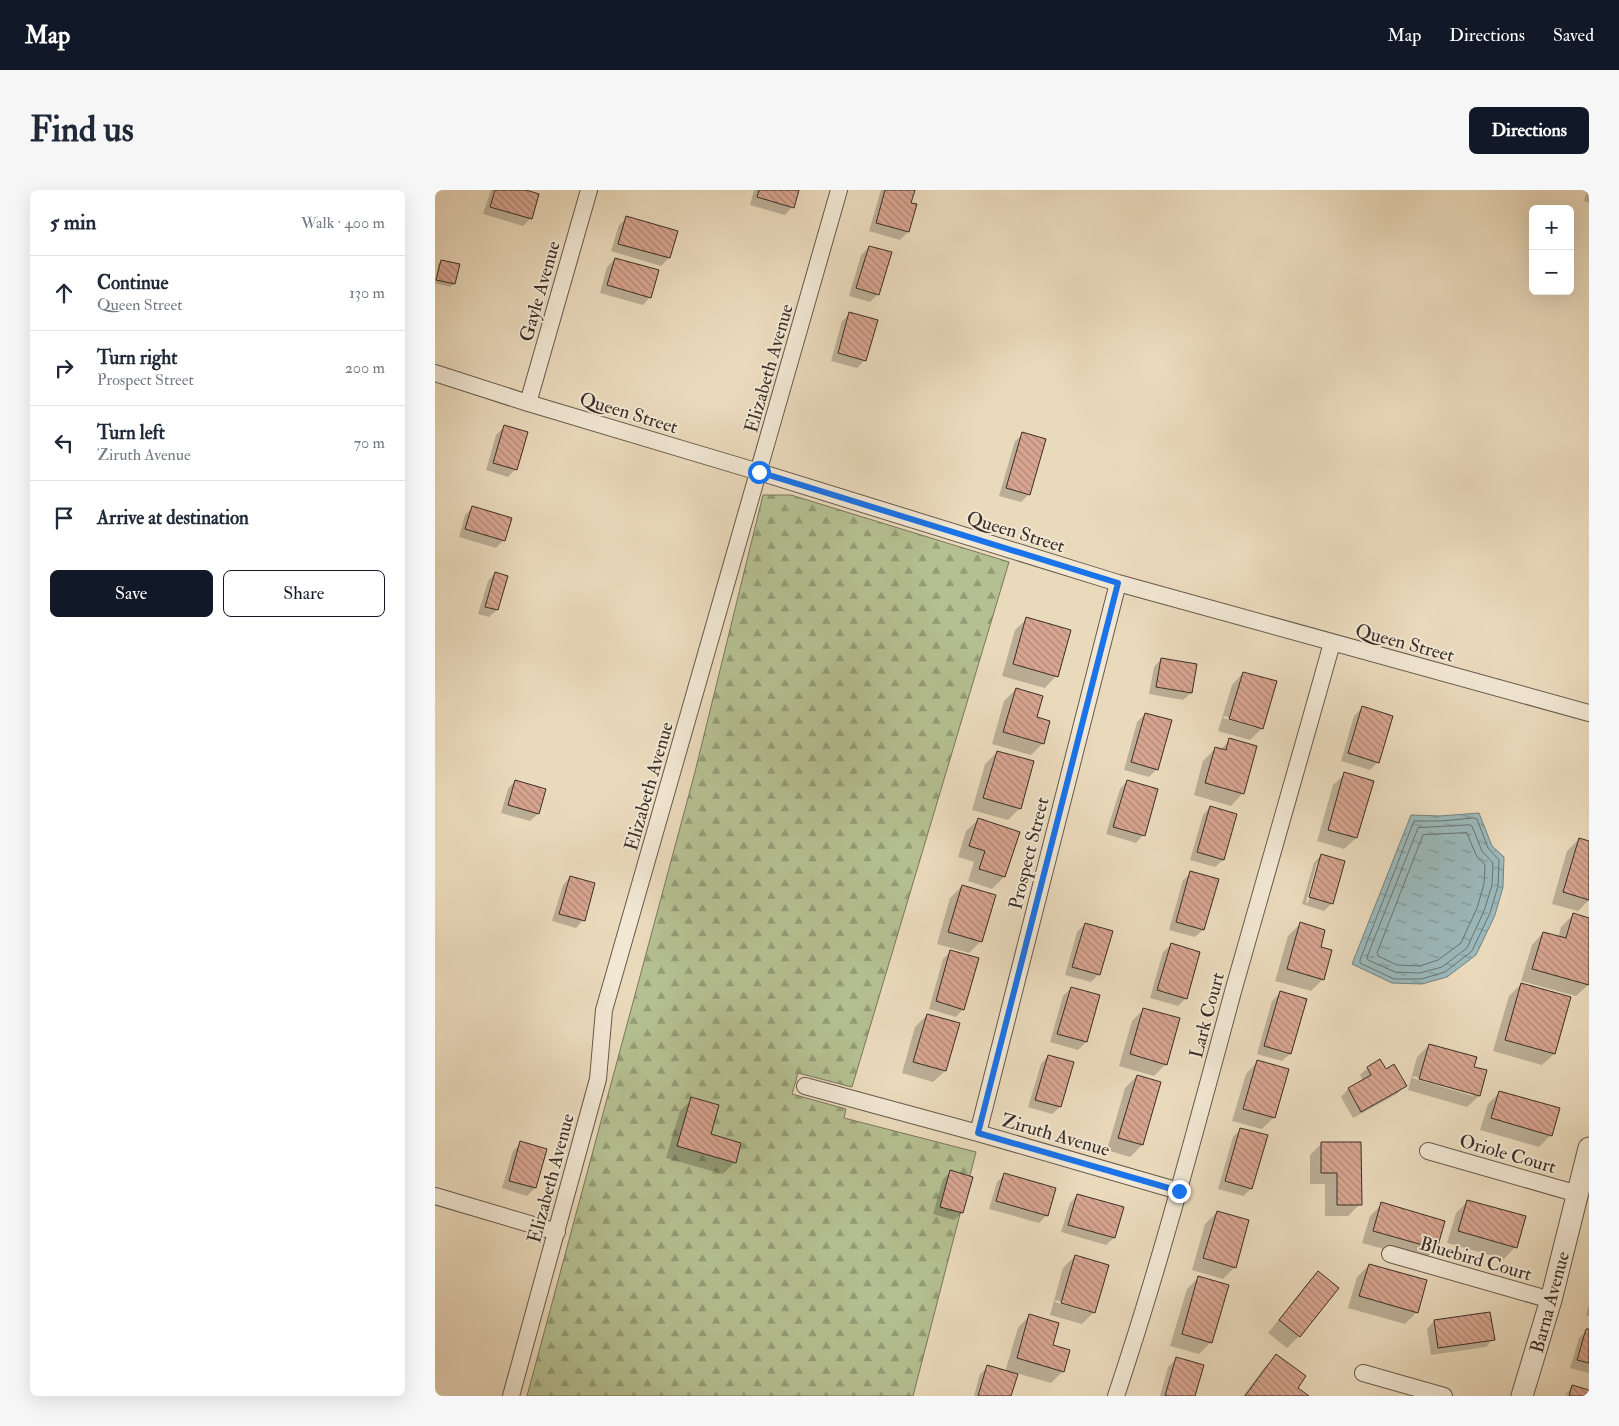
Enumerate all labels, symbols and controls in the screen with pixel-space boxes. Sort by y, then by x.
text: Map [25,20,70,51]
text: Map [1388,24,1421,47]
text: Directions [1449,24,1525,47]
text: Saved [1553,24,1594,47]
button: Directions [1469,107,1589,154]
text: Find us [30,108,134,152]
map controls [1529,205,1574,295]
button: + [1529,205,1574,250]
text: 5 min [50,209,96,236]
text: Walk · 400 m [301,213,385,233]
street label: Gayle Avenue [514,238,566,344]
button: − [1529,250,1574,295]
text: Continue [97,271,168,295]
icon: ahead [50,279,78,307]
text: 130 m [349,283,385,303]
text: Queen Street [97,295,182,315]
street label: Elizabeth Avenue [739,301,799,436]
text: Turn right [97,346,177,370]
icon: right [50,354,78,382]
text: 200 m [345,358,385,378]
text: Prospect Street [97,370,194,390]
street label: Queen Street [577,387,681,439]
text: Turn left [97,421,165,445]
icon: left [50,429,78,457]
text: 70 m [354,433,385,453]
text: Ziruth Avenue [97,445,191,465]
route start [748,461,771,484]
icon: arrive [50,504,78,532]
text: Arrive at destination [97,506,249,530]
street label: Queen Street [964,506,1068,558]
button: Save [50,570,213,617]
button: Share [223,570,385,617]
street label: Queen Street [1353,618,1457,668]
street label: Elizabeth Avenue [619,719,679,854]
street label: Prospect Street [1003,795,1055,912]
street label: Lark Court [1184,970,1230,1061]
street label: Ziruth Avenue [999,1108,1113,1162]
street label: Elizabeth Avenue [522,1111,580,1246]
street label: Oriole Court [1457,1129,1559,1179]
route end [1168,1180,1191,1203]
street label: Bluebird Court [1417,1231,1535,1286]
street label: Barna Avenue [1525,1249,1575,1356]

